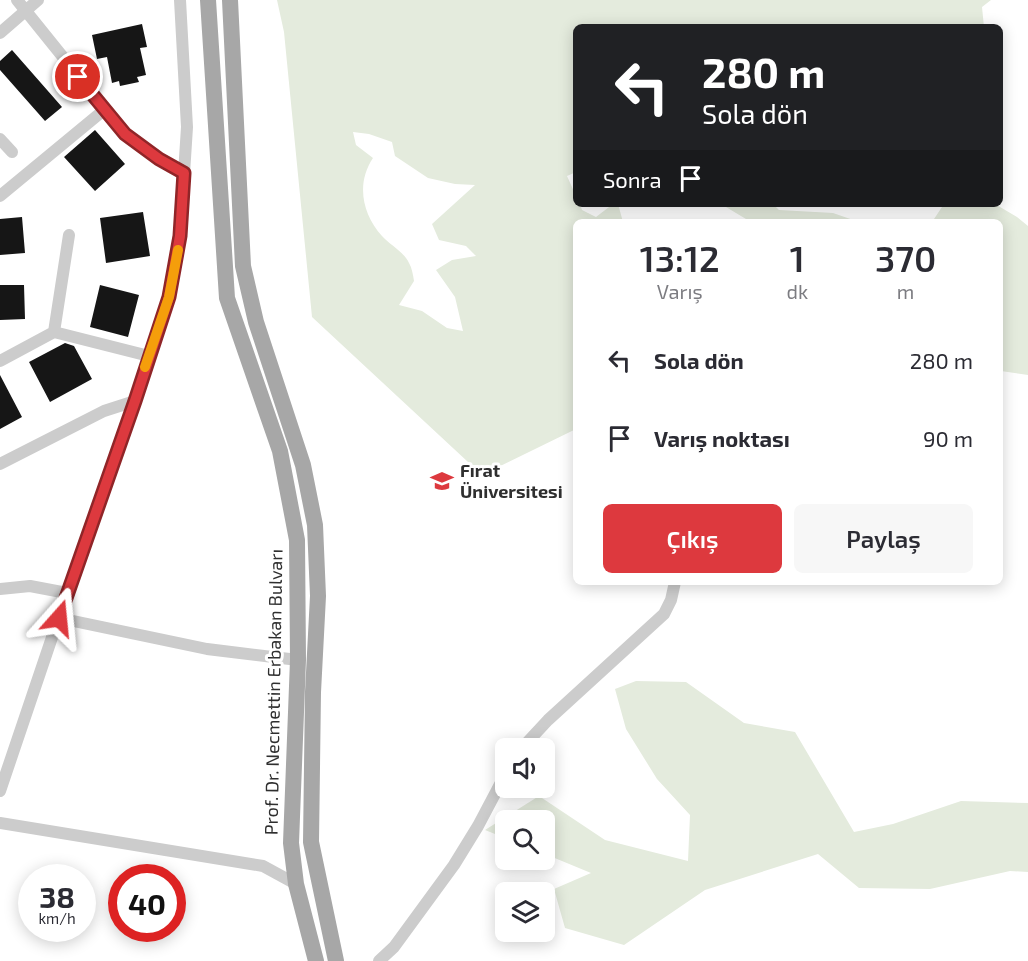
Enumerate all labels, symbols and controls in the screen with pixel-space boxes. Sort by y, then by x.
text: 280 m [702,46,825,96]
icon: left [603,48,681,126]
pin [52,51,103,102]
icon: arrive [61,60,94,93]
text: Sola dön [702,97,808,129]
icon: arrive [674,162,707,195]
text: Sonra [603,166,662,192]
text: 13:12 [640,236,720,279]
text: 1 [790,236,805,279]
text: 370 [875,236,936,279]
text: Varış [657,279,703,303]
text: dk [786,279,808,303]
text: m [897,279,914,303]
icon: left [603,344,636,377]
text: Sola dön [654,347,744,373]
text: 280 m [910,347,973,373]
icon: arrive [603,422,636,455]
text: Varış noktası [654,425,790,451]
text: 90 m [923,425,973,451]
place label: Fırat Üniversitesi [460,459,563,502]
school or university icon: Fırat Üniversitesi [429,468,455,494]
button: Çıkış [603,504,782,573]
button: Paylaş [794,504,973,573]
street label: Prof. Dr. Necmettin Erbakan Bulvarı [260,549,286,835]
position arrow [27,586,91,650]
map controls [495,738,555,942]
button: sound [495,738,555,798]
button: search [495,810,555,870]
speed limit sign: 40 [108,864,186,942]
text: 38 [39,878,75,914]
button: layers [495,882,555,942]
text: km/h [38,909,76,927]

